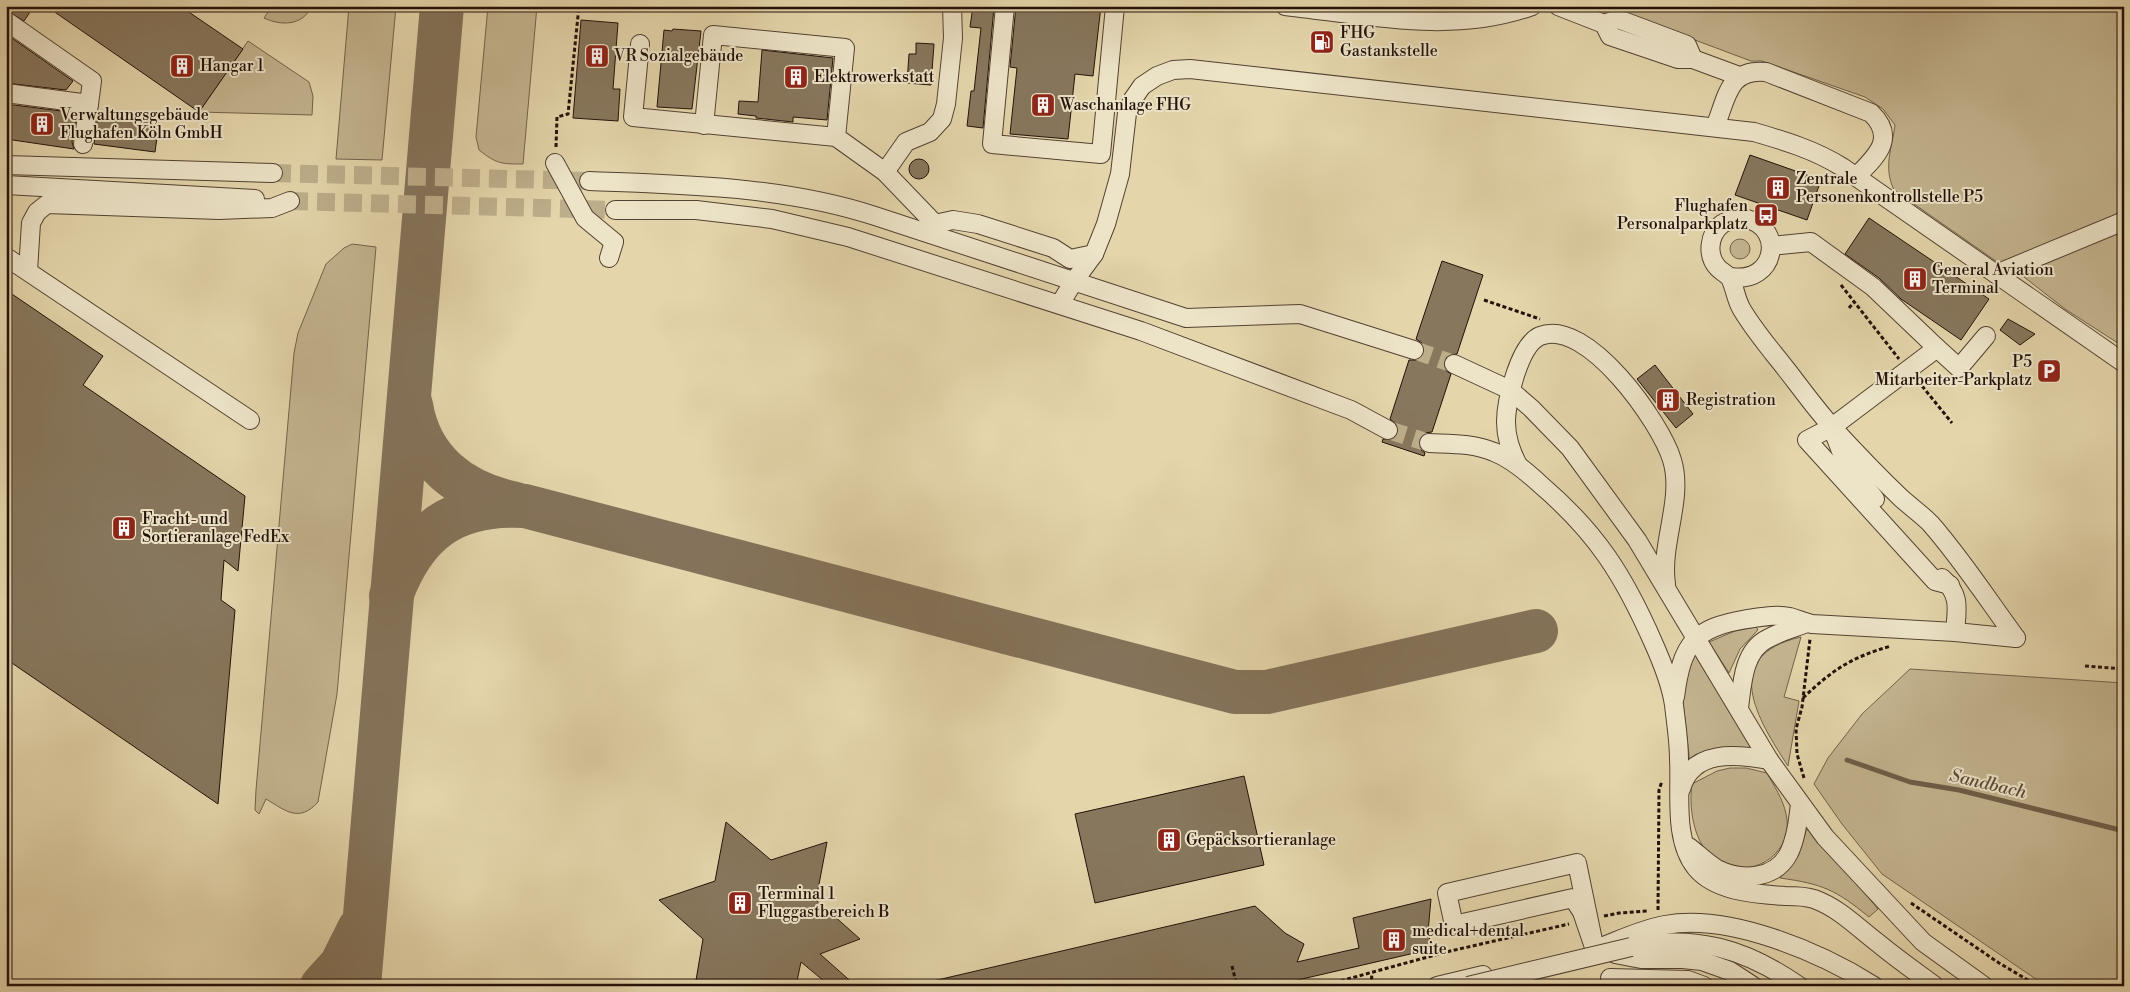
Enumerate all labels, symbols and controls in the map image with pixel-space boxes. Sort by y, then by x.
place label: FHG Gastankstelle [1340,23,1438,61]
fuel station icon: FHG Gastankstelle [1309,29,1335,55]
building icon: VR Sozialgebäude [584,43,610,69]
place label: VR Sozialgebäude [613,46,743,66]
building icon: Hangar 1 [169,53,195,79]
place label: Hangar 1 [200,56,264,76]
building icon: Elektrowerkstatt [783,64,809,90]
place label: Elektrowerkstatt [814,67,935,87]
building icon: Waschanlage FHG [1030,92,1056,118]
place label: Waschanlage FHG [1059,95,1191,115]
place label: Verwaltungsgebäude Flughafen Köln GmbH [59,105,223,143]
building icon: Verwaltungsgebäude Flughafen Köln GmbH [29,111,55,137]
place label: Zentrale Personenkontrollstelle P5 [1796,169,1983,207]
building icon: Zentrale Personenkontrollstelle P5 [1765,175,1791,201]
place label: Flughafen Personalparkplatz [1617,196,1748,234]
bus stop icon: Flughafen Personalparkplatz [1753,202,1779,228]
place label: General Aviation Terminal [1932,260,2054,298]
building icon: General Aviation Terminal [1902,266,1928,292]
place label: P5 Mitarbeiter-Parkplatz [1875,352,2032,390]
parking icon: P5 Mitarbeiter-Parkplatz [2036,358,2062,384]
building icon: Registration [1655,387,1681,413]
place label: Registration [1686,390,1776,410]
place label: Fracht- und Sortieranlage FedEx [142,509,290,547]
building icon: Fracht- und Sortieranlage FedEx [111,515,137,541]
water label: Sandbach [1947,764,2030,804]
building icon: Gepäcksortieranlage [1156,827,1182,853]
place label: Gepäcksortieranlage [1186,830,1336,850]
place label: Terminal 1 Fluggastbereich B [758,884,889,922]
building icon: Terminal 1 Fluggastbereich B [727,890,753,916]
place label: medical+dental suite [1412,921,1524,959]
building icon: medical+dental suite [1381,927,1407,953]

